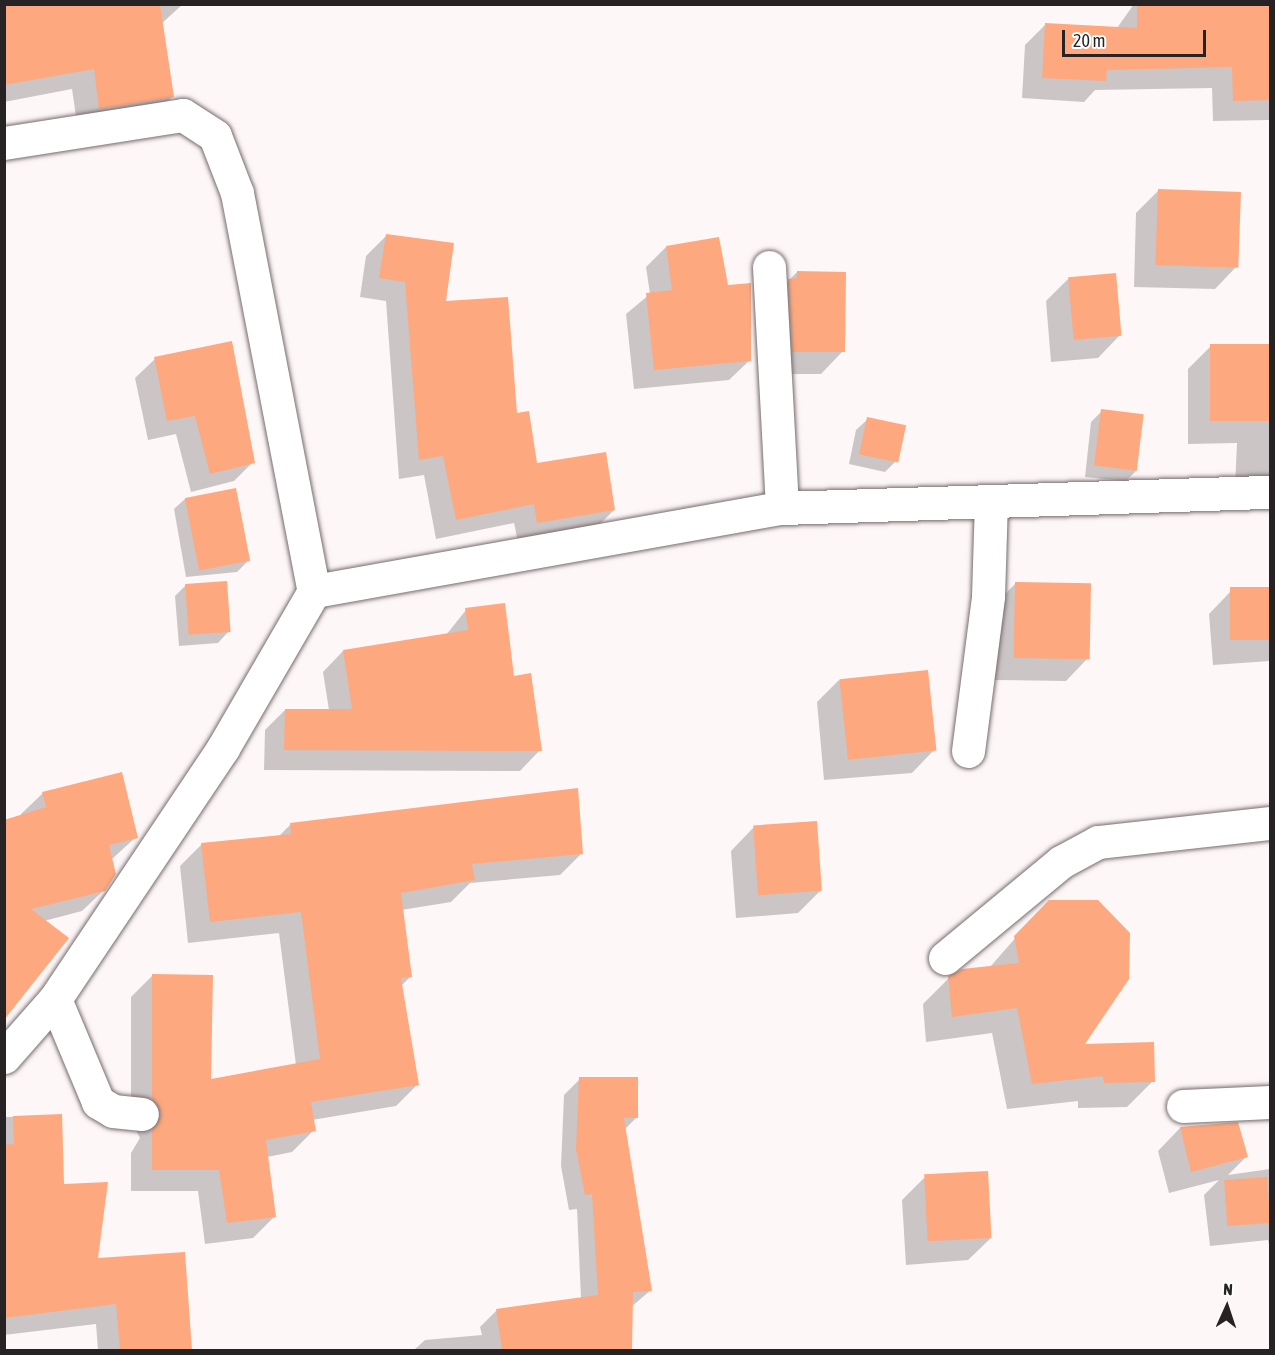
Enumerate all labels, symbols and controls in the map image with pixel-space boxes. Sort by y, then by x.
scale bar [1065,18,1209,56]
text: 20 m [1073,30,1105,51]
north arrow [1197,1277,1257,1337]
text: N [1223,1280,1233,1298]

